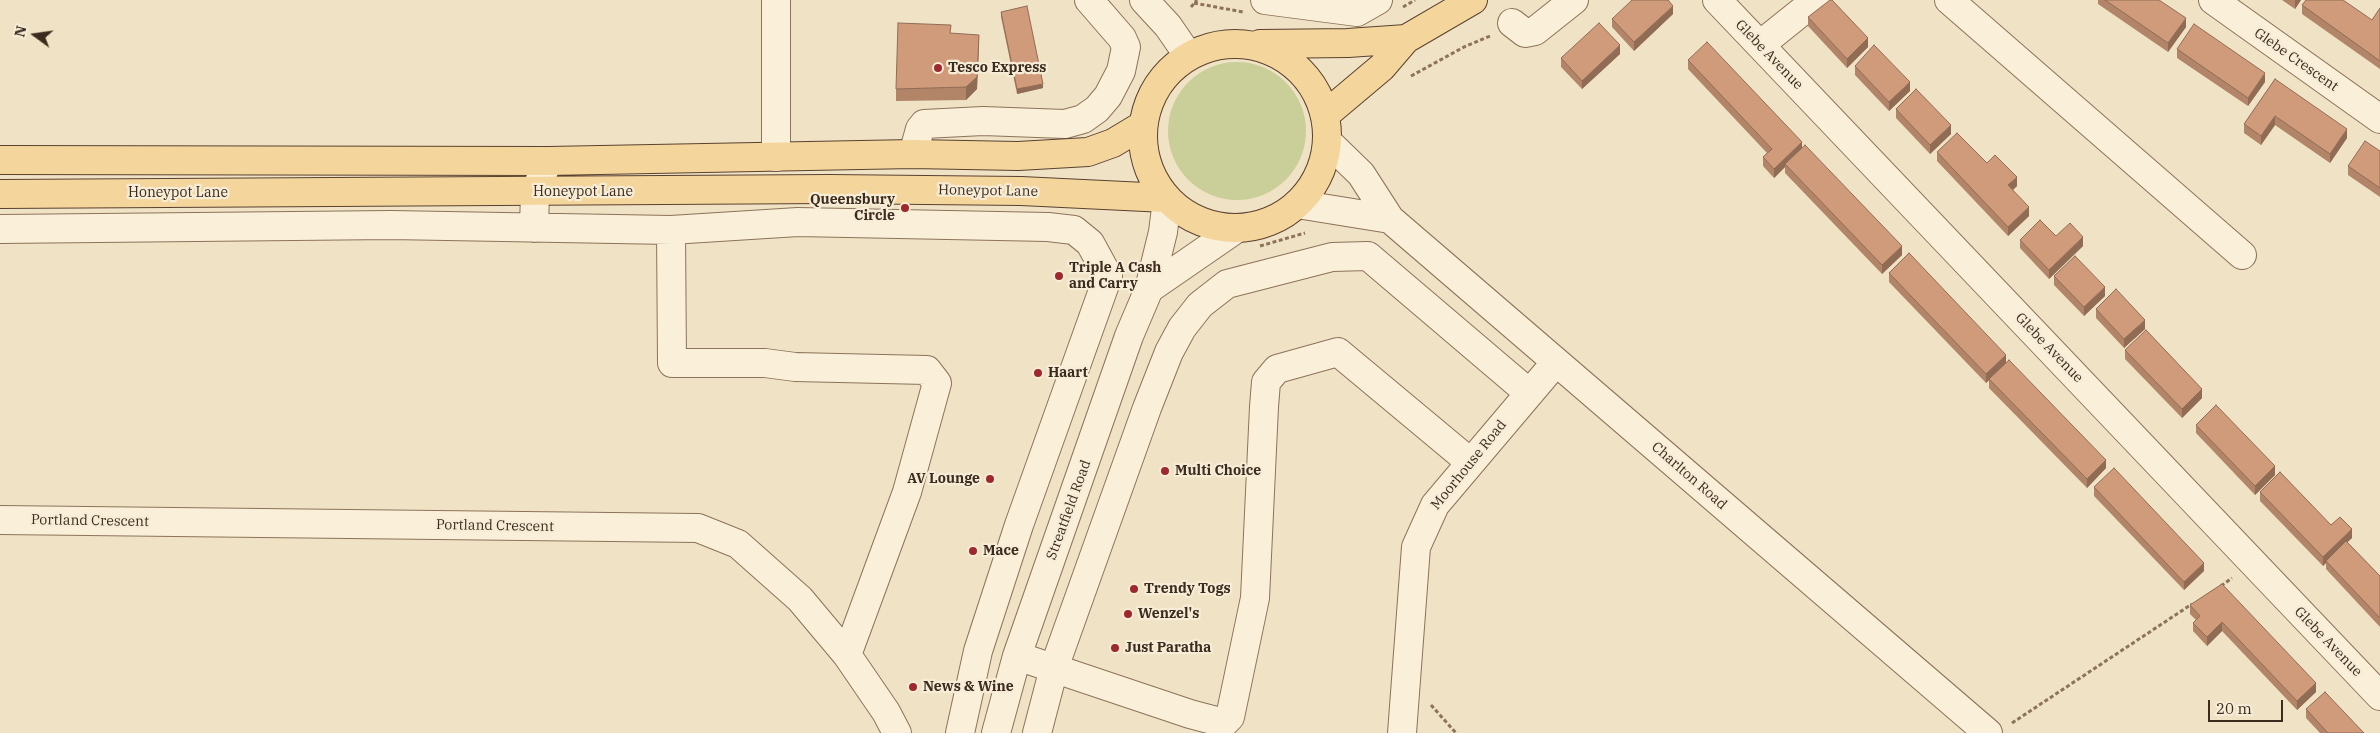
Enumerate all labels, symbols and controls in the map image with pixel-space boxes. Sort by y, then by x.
north arrow [10,10,60,60]
street label: Glebe Avenue [1732,17,1806,93]
text: N [10,24,31,39]
street label: Glebe Crescent [2251,25,2341,95]
place label: Tesco Express [948,60,1046,76]
marker: Tesco Express [932,62,944,74]
street label: Honeypot Lane [938,182,1038,200]
street label: Honeypot Lane [533,184,633,200]
street label: Honeypot Lane [128,185,228,201]
place label: Queensbury Circle [810,192,895,224]
marker: Queensbury Circle [899,202,911,214]
place label: Triple A Cash and Carry [1069,260,1161,292]
marker: Triple A Cash and Carry [1053,270,1065,282]
street label: Glebe Avenue [2012,310,2086,386]
place label: Haart [1048,365,1088,381]
marker: Haart [1032,367,1044,379]
street label: Moorhouse Road [1428,417,1510,513]
street label: Charlton Road [1648,439,1730,513]
street label: Streatfield Road [1043,458,1095,562]
place label: Multi Choice [1175,463,1261,479]
marker: Multi Choice [1159,465,1171,477]
place label: AV Lounge [907,471,980,487]
marker: AV Lounge [984,473,996,485]
street label: Portland Crescent [31,512,149,530]
street label: Portland Crescent [436,517,554,535]
place label: Mace [983,543,1019,559]
marker: Mace [967,545,979,557]
place label: Trendy Togs [1144,581,1231,597]
marker: Trendy Togs [1128,583,1140,595]
street label: Glebe Avenue [2291,604,2365,680]
place label: Wenzel's [1138,606,1199,622]
marker: Wenzel's [1122,608,1134,620]
place label: Just Paratha [1125,640,1211,656]
marker: Just Paratha [1109,642,1121,654]
place label: News & Wine [923,679,1014,695]
marker: News & Wine [907,681,919,693]
scale bar [2210,690,2285,722]
text: 20 m [2216,699,2252,718]

